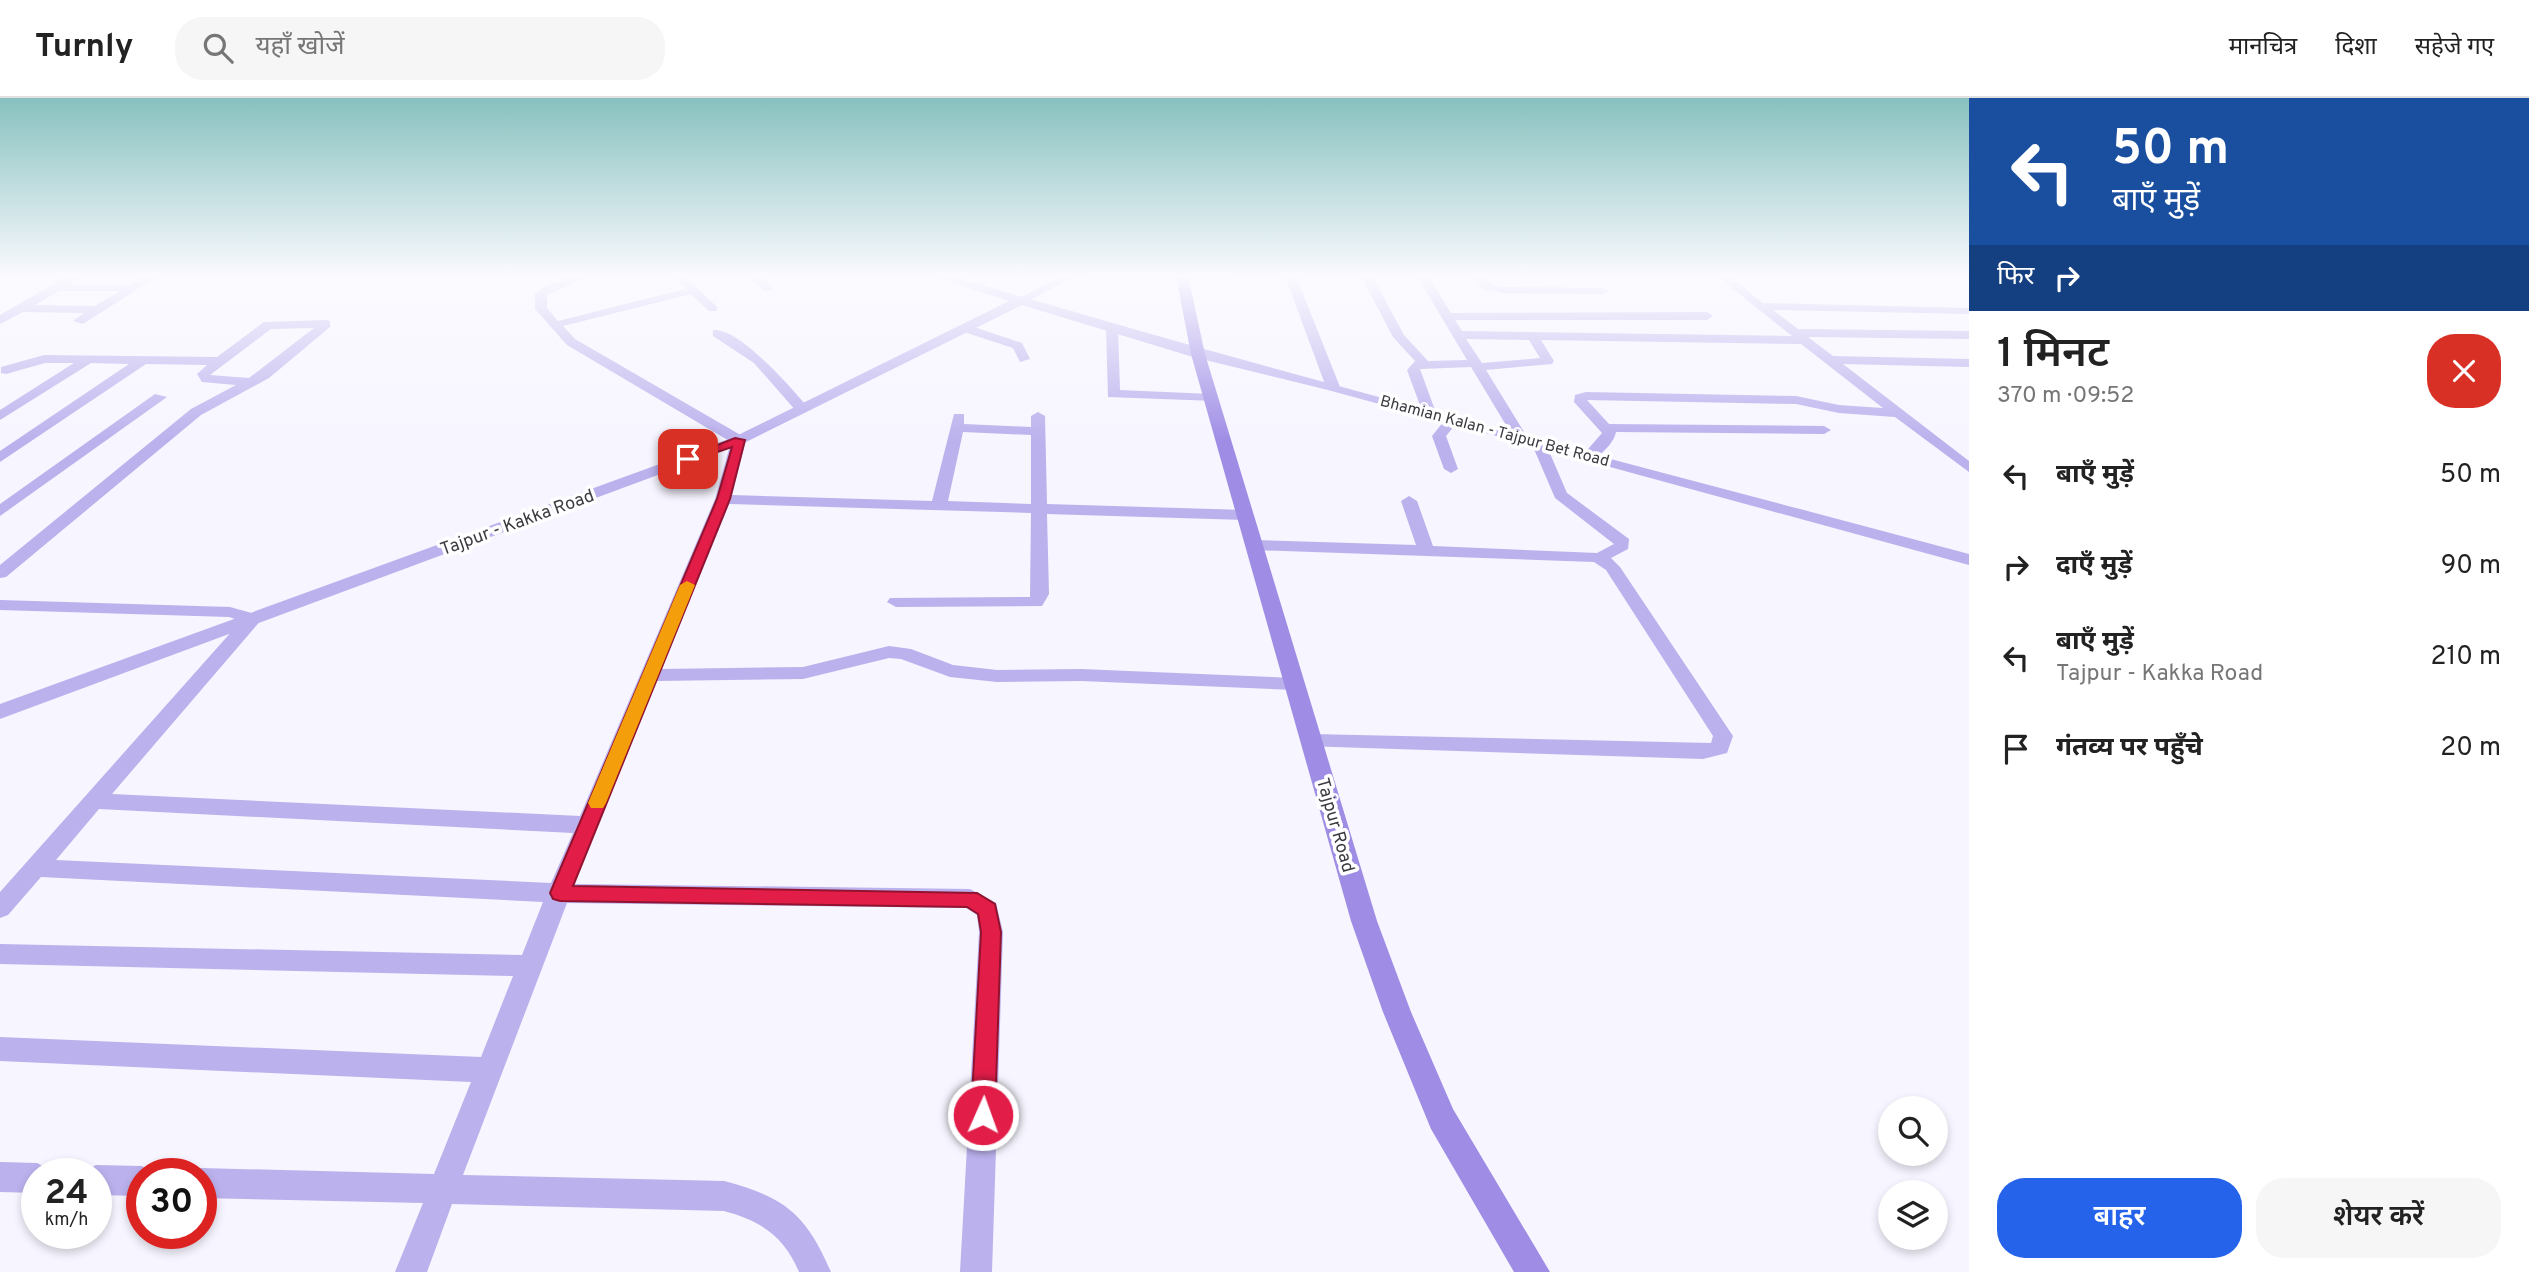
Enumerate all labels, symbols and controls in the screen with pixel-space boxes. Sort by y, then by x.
search box [175,17,665,80]
text: Turnly [35,27,133,69]
icon: search [199,29,237,67]
text: यहाँ खोजें [255,31,344,64]
text: मानचित्र [2229,33,2297,63]
text: दिशा [2335,33,2377,63]
text: सहेजे गए [2415,33,2494,63]
text: 50 m [2112,120,2229,182]
icon: left [1997,126,2088,217]
text: बाएँ मुड़ें [2112,182,2200,222]
icon: right [2048,259,2086,297]
text: फिर [1997,261,2034,294]
text: 1 मिनट [1997,329,2109,382]
button: close [2427,334,2501,408]
text: 370 m · 09:52 [1997,382,2134,411]
street label: Bhamian Kalan - Tajpur Bet Road [1378,392,1611,472]
pin [658,429,718,489]
icon: arrive [669,440,707,478]
icon: left [1997,457,2035,495]
text: बाएँ मुड़ें [2056,459,2134,492]
text: 50 m [2440,459,2501,492]
street label: Tajpur - Kakka Road [437,485,598,562]
icon: right [1997,548,2035,586]
text: दाएँ मुड़ें [2056,550,2132,583]
text: 90 m [2441,550,2501,583]
text: बाएँ मुड़ें [2056,626,2134,659]
icon: left [1997,639,2035,677]
text: 210 m [2431,641,2501,674]
text: Tajpur - Kakka Road [2056,660,2263,689]
icon: arrive [1997,730,2035,768]
text: गंतव्य पर पहुँचे [2056,732,2203,765]
text: 20 m [2440,732,2501,765]
street label: Tajpur Road [1310,776,1359,875]
position arrow [946,1078,1020,1152]
map controls [1878,1096,1948,1250]
button: search [1878,1096,1948,1166]
speed limit sign: 30 [126,1158,217,1249]
text: 24 [45,1172,88,1216]
button: बाहर [1997,1178,2242,1258]
button: शेयर करें [2256,1178,2501,1258]
button: layers [1878,1180,1948,1250]
text: km/h [45,1209,88,1232]

